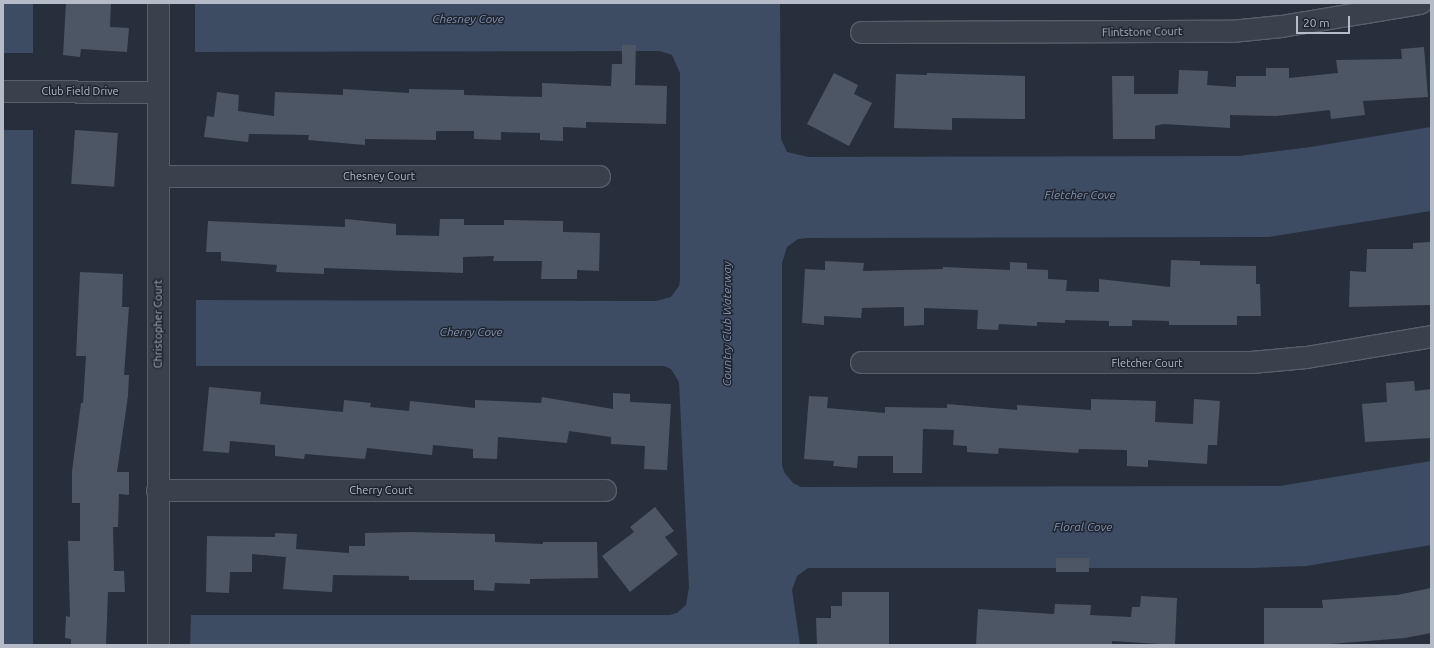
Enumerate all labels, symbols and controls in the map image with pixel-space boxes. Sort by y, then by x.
scale bar [1298,8,1352,34]
water label: Chesney Cove [432,12,504,26]
text: 20 m [1303,16,1330,29]
street label: Flintstone Court [1102,25,1182,39]
street label: Club Field Drive [41,84,119,98]
street label: Chesney Court [343,169,415,183]
water label: Fletcher Cove [1044,188,1116,202]
water label: Country Club Waterway [720,261,734,387]
street label: Christopher Court [151,280,165,368]
water label: Cherry Cove [439,325,503,339]
street label: Fletcher Court [1111,356,1183,370]
street label: Cherry Court [349,483,413,497]
water label: Floral Cove [1054,520,1112,534]

